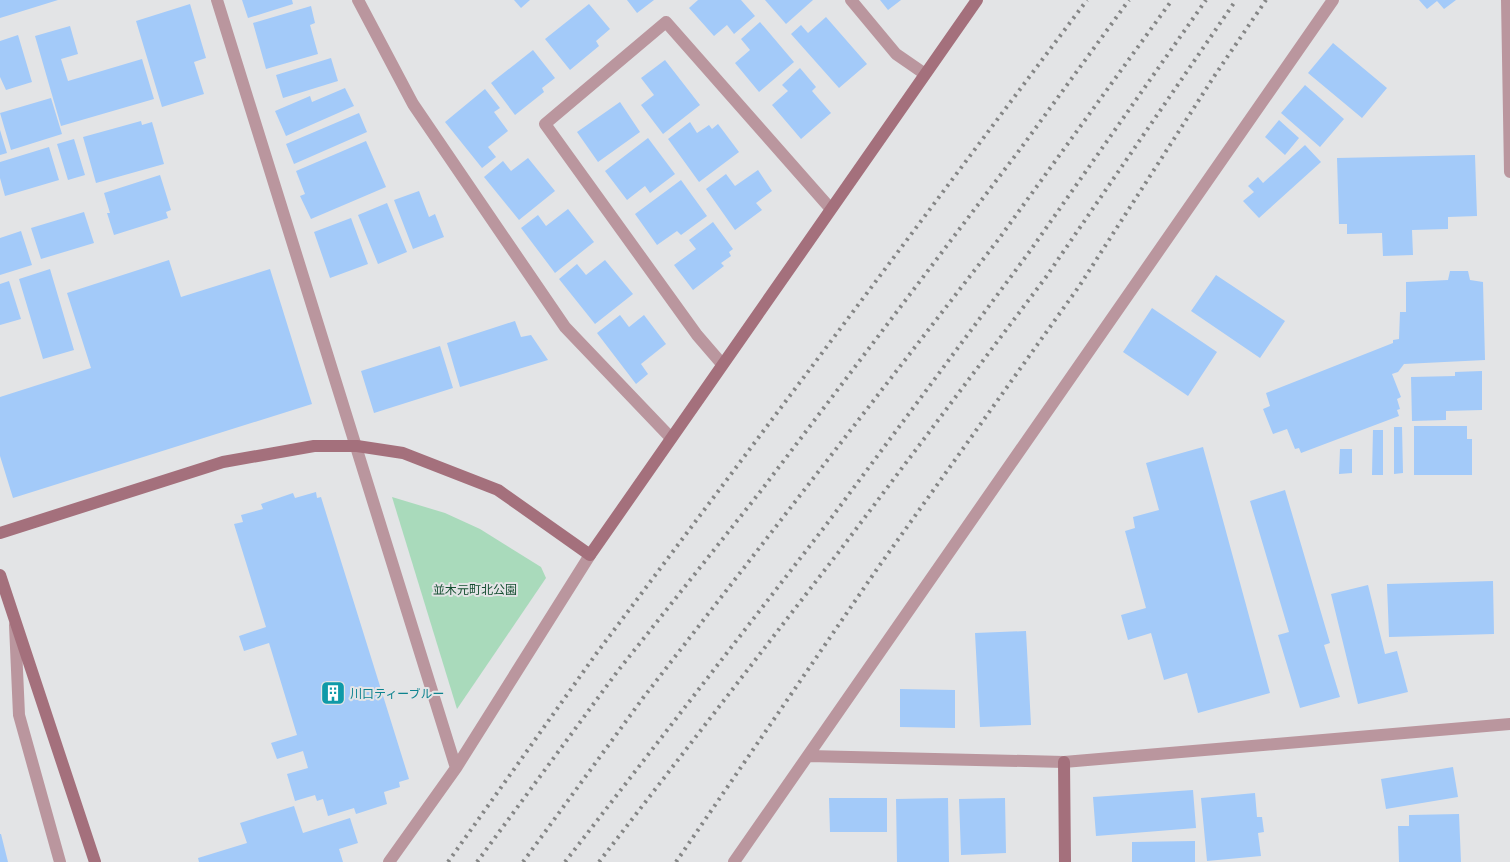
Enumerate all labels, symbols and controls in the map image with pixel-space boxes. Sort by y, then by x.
park label: 並木元町北公園 [433,581,517,598]
building icon: 川口ティーブルー [320,680,346,706]
place label: 川口ティーブルー [350,685,445,702]

